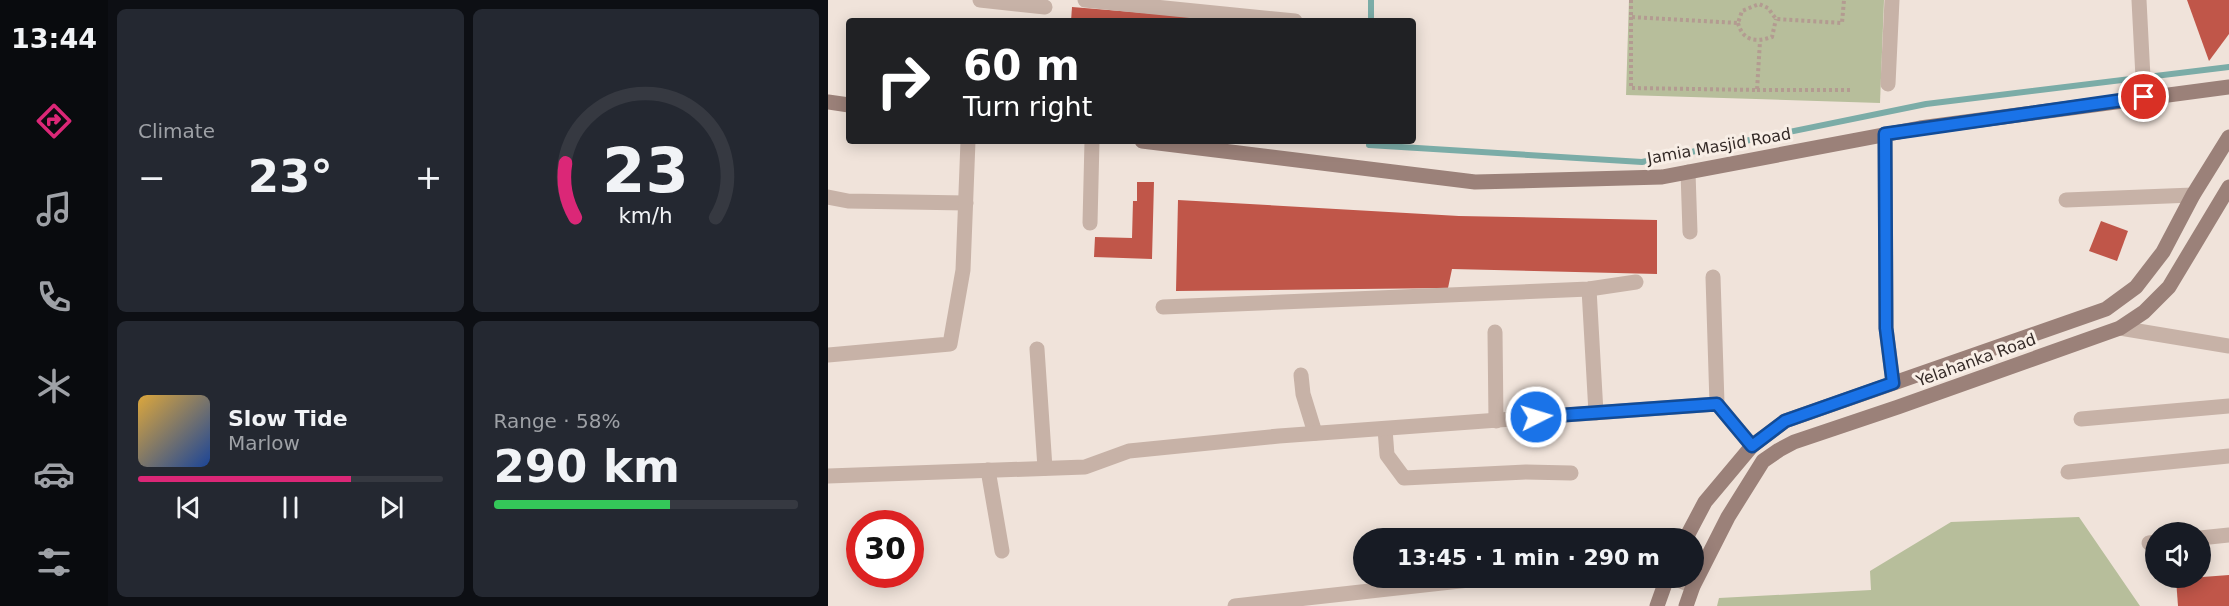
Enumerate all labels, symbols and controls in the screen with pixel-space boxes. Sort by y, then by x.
text: 13:44 [11,23,97,54]
text: 60 m [963,41,1080,90]
icon: right [864,42,942,120]
pin [2118,71,2169,122]
icon: arrive [2127,80,2160,113]
text: Turn right [963,91,1092,122]
icon: directions [33,100,75,142]
text: Climate [138,119,215,143]
street label: Jamia Masjid Road [1645,124,1792,168]
text: 23 [602,134,689,207]
text: 23° [248,150,333,203]
text: − [138,158,166,197]
text: + [415,158,443,197]
icon: music [33,188,75,230]
text: km/h [619,203,673,228]
icon: phone [33,276,75,318]
street label: Yelahanka Road [1913,330,2038,391]
icon: climate [33,365,75,407]
position arrow [1504,385,1568,449]
text: Slow Tide [228,406,348,431]
text: Range · 58% [494,409,620,433]
text: Marlow [228,431,300,455]
text: 290 km [494,440,680,493]
icon: car [33,453,75,495]
icon: previous [172,491,205,524]
icon: pause [274,491,307,524]
icon: next [375,491,408,524]
speed limit sign: 30 [846,510,924,588]
map controls [2145,522,2211,588]
button: sound [2145,522,2211,588]
icon: filters [33,541,75,583]
text: 13:45 · 1 min · 290 m [1397,545,1660,570]

